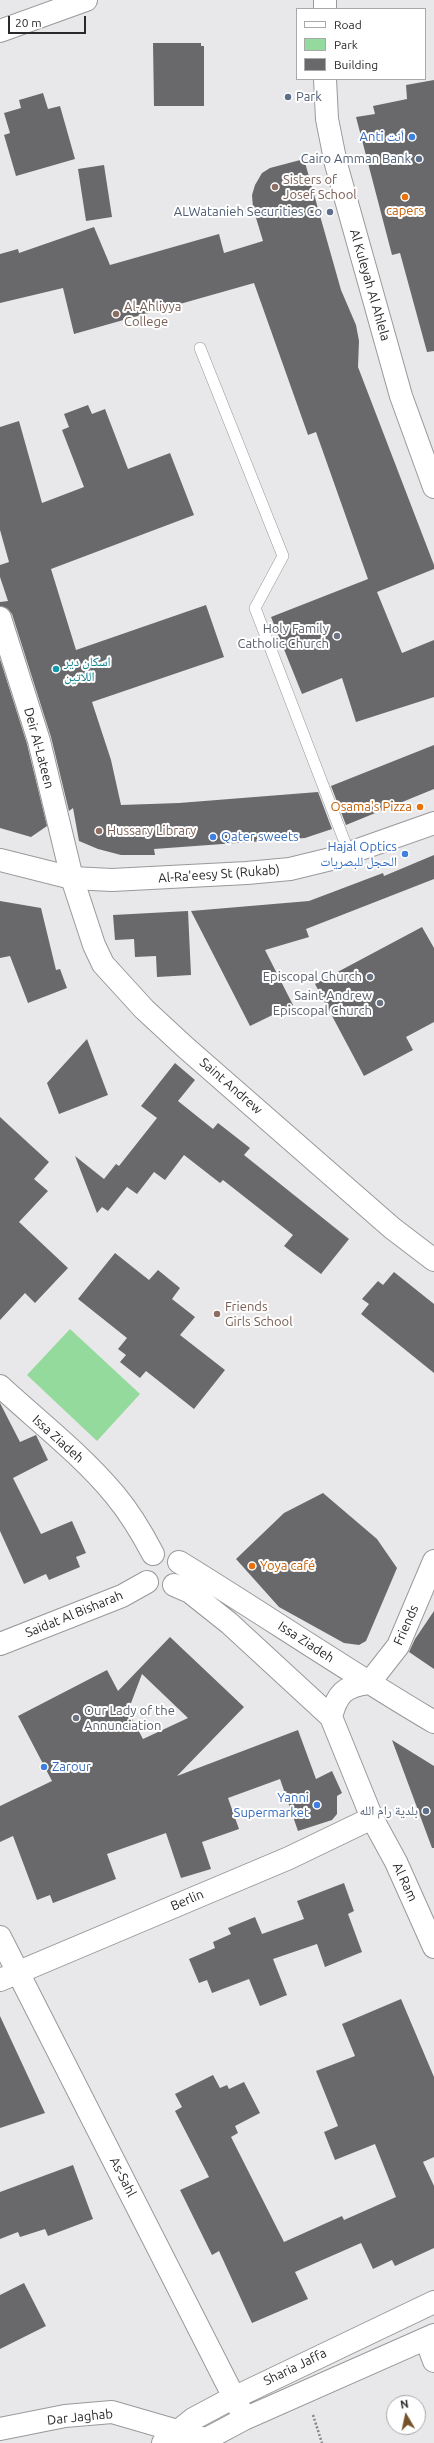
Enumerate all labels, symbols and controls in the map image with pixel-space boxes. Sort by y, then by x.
scale bar [10,8,88,34]
legend [296,8,426,80]
text: 20 m [15,16,42,29]
text: Road [334,18,362,31]
text: Park [334,38,358,51]
text: Building [334,58,378,71]
place label: Park [296,89,322,105]
marker: Park [283,92,293,102]
place label: Anti أنت [360,129,404,145]
marker: Anti أنت [407,132,417,142]
place label: Cairo Amman Bank [301,151,411,167]
marker: Cairo Amman Bank [414,154,424,164]
place label: Sisters of Josef School [283,172,357,203]
marker: Sisters of Josef School [270,182,280,192]
marker: capers [400,192,410,202]
place label: capers [386,203,424,219]
place label: ALWatanieh Securities Co [174,204,322,220]
marker: ALWatanieh Securities Co [325,207,335,217]
street label: Al Kuleyah Al Ahlela [347,227,393,343]
place label: Al-Ahliyya College [124,299,181,330]
marker: Al-Ahliyya College [111,309,121,319]
place label: Holy Family Catholic Church [237,621,329,652]
marker: Holy Family Catholic Church [332,631,342,641]
place label: اسكان دير اللاتين [64,654,111,685]
marker: اسكان دير اللاتين [51,664,61,674]
street label: Deir Al-Lateen [21,706,57,790]
place label: Osama's Pizza [331,799,412,815]
marker: Osama's Pizza [415,802,425,812]
place label: Hussary Library [107,823,196,839]
marker: Hussary Library [94,826,104,836]
place label: Qater sweets [221,829,299,845]
marker: Qater sweets [208,832,218,842]
place label: Hajal Optics الحجل للبصريات [320,839,397,870]
marker: Hajal Optics الحجل للبصريات [400,849,410,859]
street label: Al-Ra'eesy St (Rukab) [158,862,280,886]
place label: Episcopal Church [263,969,362,985]
marker: Episcopal Church [365,972,375,982]
place label: Saint Andrew Episcopal Church [273,988,372,1019]
marker: Saint Andrew Episcopal Church [375,998,385,1008]
street label: Saint Andrew [197,1055,265,1117]
place label: Friends Girls School [225,1299,293,1330]
marker: Friends Girls School [212,1309,222,1319]
street label: Issa Ziadeh [29,1412,87,1466]
place label: Yoya café [260,1558,315,1574]
marker: Yoya café [247,1561,257,1571]
street label: Saidat Al Bisharah [23,1587,125,1641]
street label: Friends [390,1602,422,1648]
street label: Issa Ziadeh [275,1618,337,1666]
place label: Our Lady of the Annunciation [84,1703,175,1734]
marker: Our Lady of the Annunciation [71,1713,81,1723]
place label: Zarour [52,1759,91,1775]
marker: Zarour [39,1762,49,1772]
place label: Yanni Supermarket [234,1790,309,1821]
marker: Yanni Supermarket [312,1800,322,1810]
place label: بلدية رام الله [359,1803,418,1819]
marker: بلدية رام الله [421,1806,431,1816]
street label: Al Ram [389,1860,421,1904]
street label: Berlin [168,1886,206,1914]
street label: As-Sahl [106,2155,140,2199]
street label: Sharia Jaffa [261,2345,329,2389]
north arrow [386,2395,426,2435]
text: N [399,2398,409,2411]
street label: Dar Jaghab [46,2406,114,2428]

